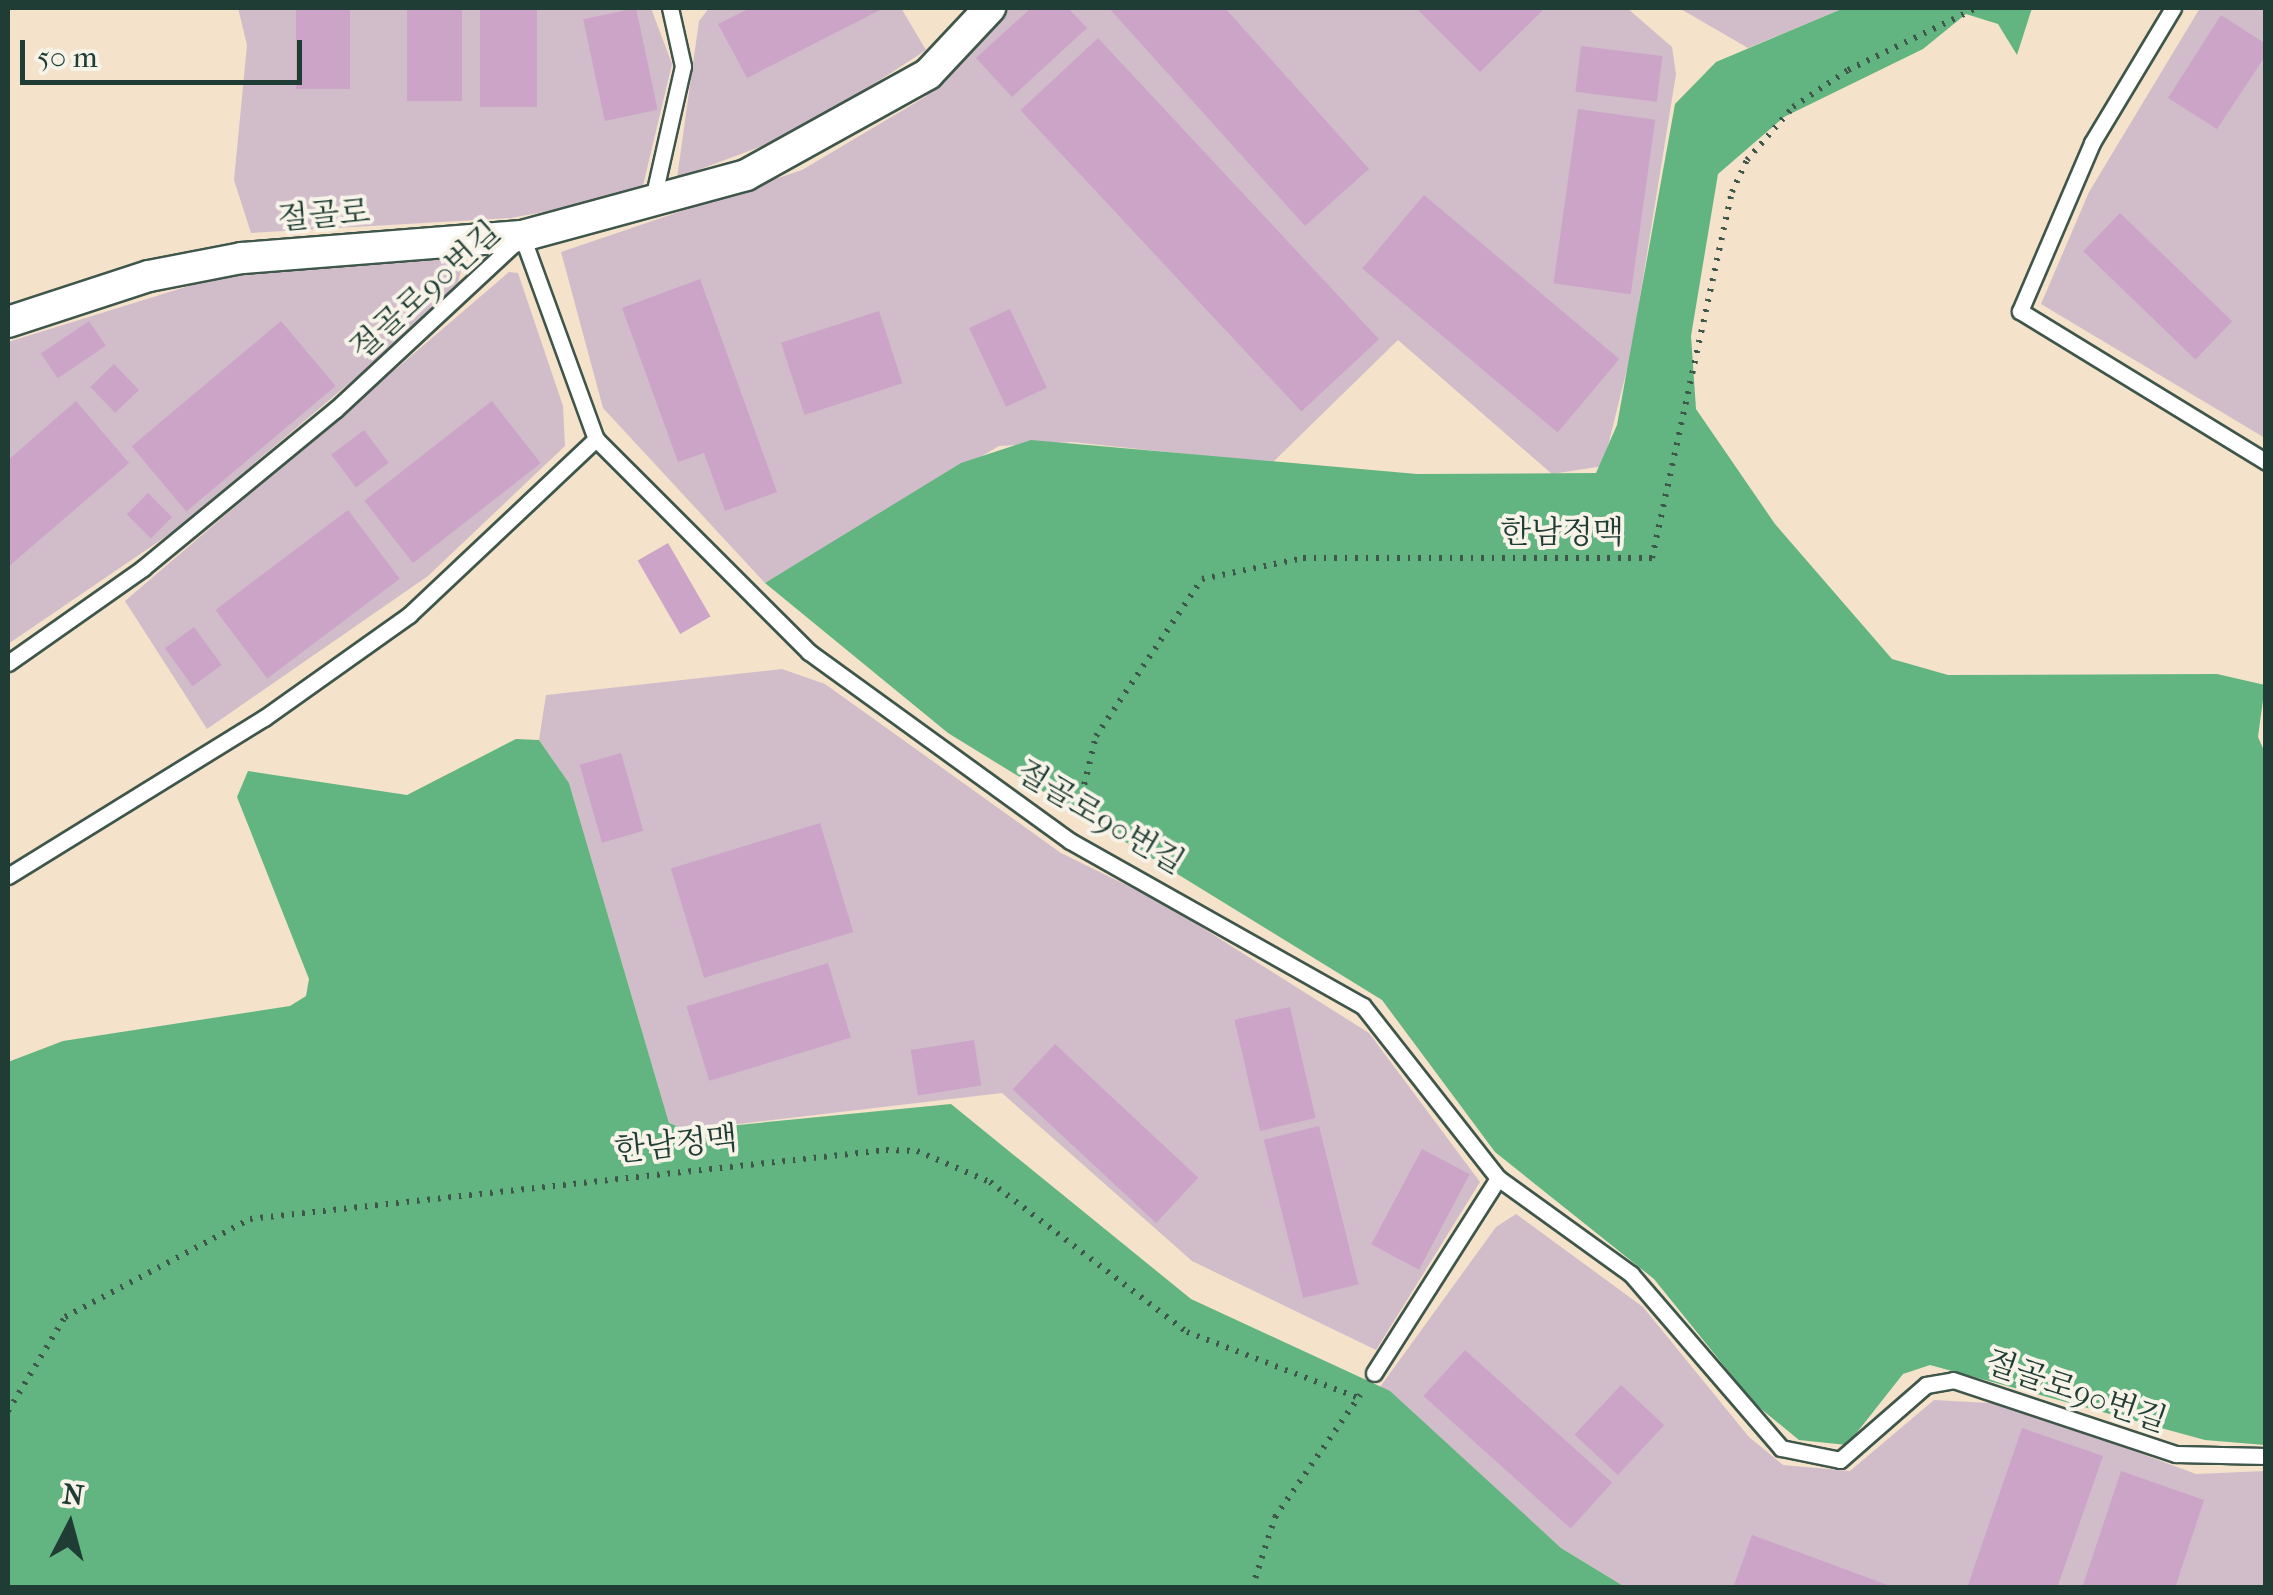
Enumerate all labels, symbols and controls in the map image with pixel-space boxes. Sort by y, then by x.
scale bar [25,20,308,82]
text: 50 m [37,40,98,75]
street label: 절골로 [276,193,372,239]
street label: 절골로90번길 [343,213,509,369]
street label: 한남정맥 [1500,514,1624,552]
street label: 절골로90번길 [1009,753,1191,883]
street label: 한남정맥 [613,1119,739,1171]
street label: 절골로90번길 [1980,1343,2172,1441]
north arrow [20,1475,120,1575]
text: N [61,1477,85,1512]

